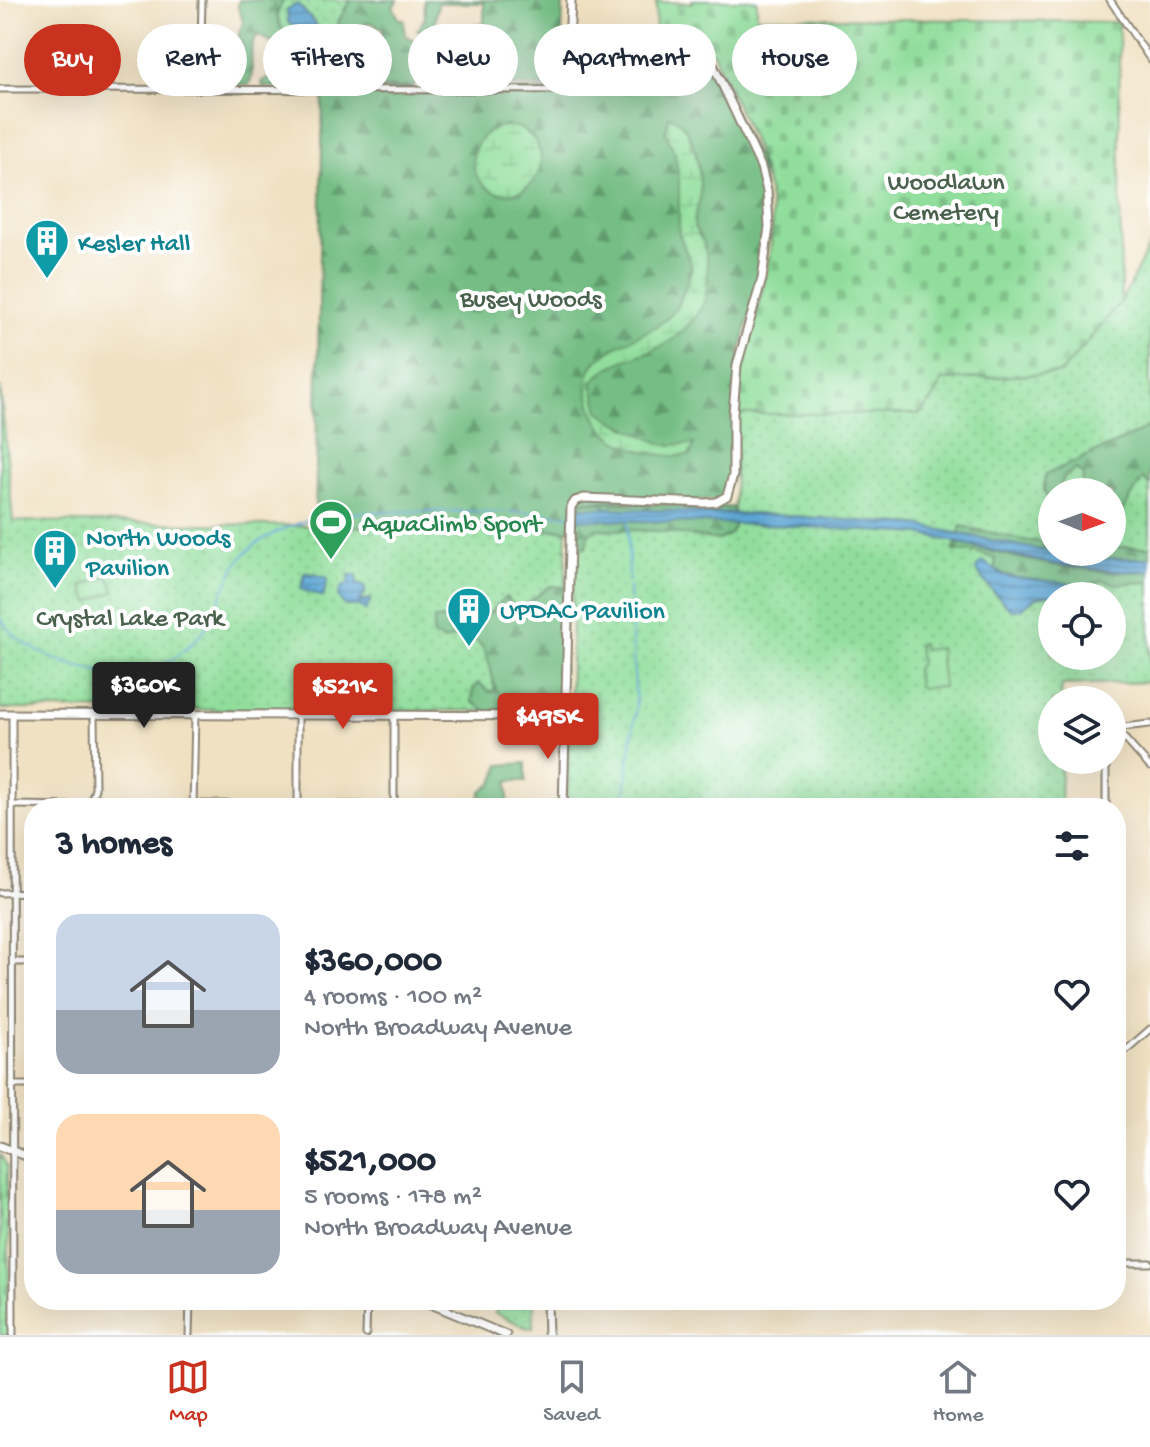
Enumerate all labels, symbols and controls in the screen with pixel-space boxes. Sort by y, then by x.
chip: Buy [24,24,121,96]
chip: Rent [137,24,247,96]
chip: Filters [263,24,392,96]
chip: New [408,24,518,96]
chip: Apartment [534,24,716,96]
chip: House [732,24,857,96]
park label: Woodlawn Cemetery [888,169,1005,230]
building icon: Kesler Hall [23,217,71,280]
place label: Kesler Hall [78,230,191,261]
park label: Busey Woods [459,286,603,317]
north arrow [1038,478,1126,566]
map controls [1038,478,1126,774]
sports icon: AquaClimb Sport [307,498,355,561]
place label: AquaClimb Sport [362,511,544,542]
place label: North Woods Pavilion [85,525,232,586]
building icon: North Woods Pavilion [31,527,79,590]
button: locate [1038,582,1126,670]
building icon: UPDAC Pavilion [445,585,493,648]
place label: UPDAC Pavilion [500,598,666,629]
park label: Crystal Lake Park [36,605,226,636]
pin: $360K [88,662,200,730]
pin: $521K [287,663,399,731]
text: $360K [110,672,178,703]
text: $521K [312,673,374,704]
button: layers [1038,686,1126,774]
pin: $495K [492,693,604,761]
text: $495K [516,703,581,734]
icon: filters [1050,824,1094,868]
text: 3 homes [56,826,172,866]
text: $360,000 [304,943,442,983]
icon: home [120,946,216,1042]
icon: heart [1050,972,1094,1016]
text: 4 rooms · 100 m² [304,983,482,1014]
text: North Broadway Avenue [304,1014,572,1045]
text: $521,000 [304,1143,436,1183]
icon: home [120,1146,216,1242]
icon: heart [1050,1172,1094,1216]
text: 5 rooms · 178 m² [304,1183,482,1214]
text: North Broadway Avenue [304,1214,572,1245]
tab: Map [166,1355,210,1429]
tab: Saved [543,1355,600,1429]
tab: Home [933,1355,984,1429]

